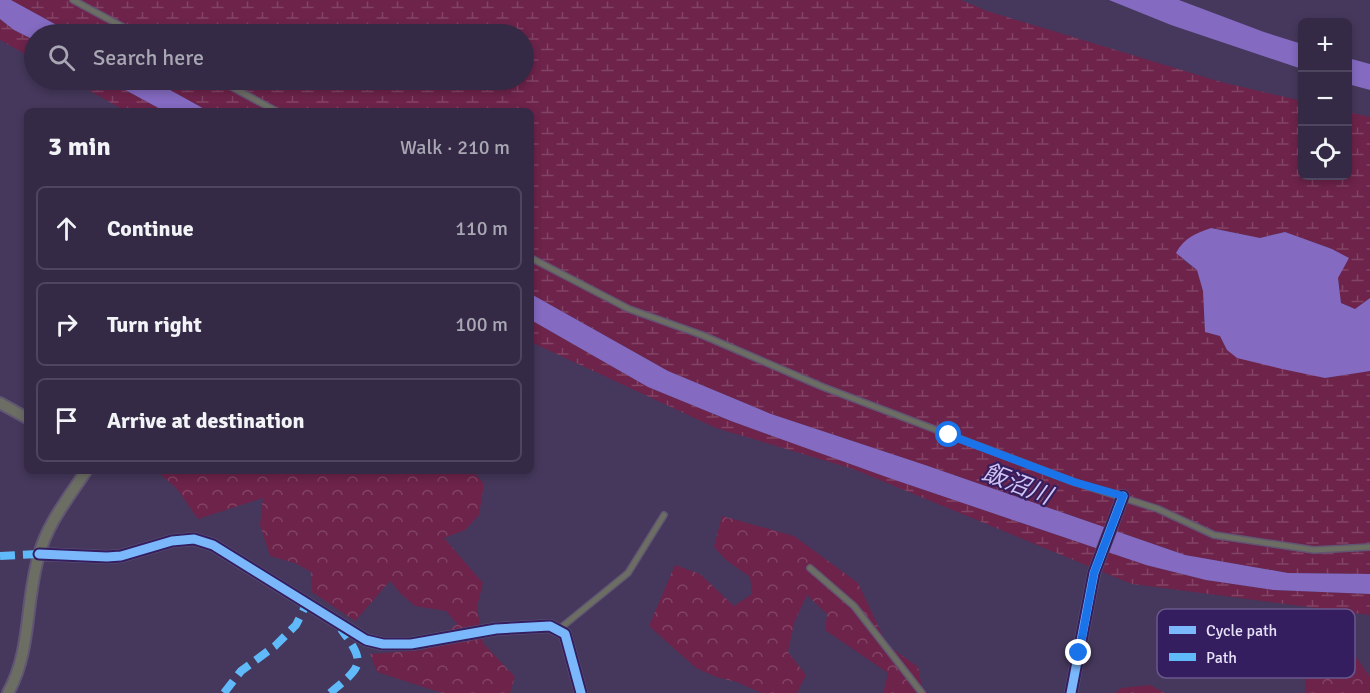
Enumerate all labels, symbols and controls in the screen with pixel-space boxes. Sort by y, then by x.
map controls [1298,18,1352,180]
button: + [1298,18,1352,72]
search box [24,24,534,90]
icon: search [45,41,78,74]
text: Search here [93,44,204,71]
button: − [1298,72,1352,126]
button: locate [1298,126,1352,180]
text: 3 min [48,131,111,163]
text: Walk · 210 m [400,135,510,160]
icon: ahead [50,212,83,245]
text: Continue [107,215,194,242]
text: 110 m [455,216,508,241]
icon: right [50,308,83,341]
text: Turn right [107,311,202,338]
text: 100 m [455,312,508,337]
icon: arrive [50,404,83,437]
text: Arrive at destination [107,407,304,434]
route start [935,421,961,447]
water label: 飯沼川 [978,457,1059,512]
legend [1157,609,1355,678]
text: Cycle path [1206,621,1277,641]
route end [1065,639,1091,665]
text: Path [1206,648,1237,668]

